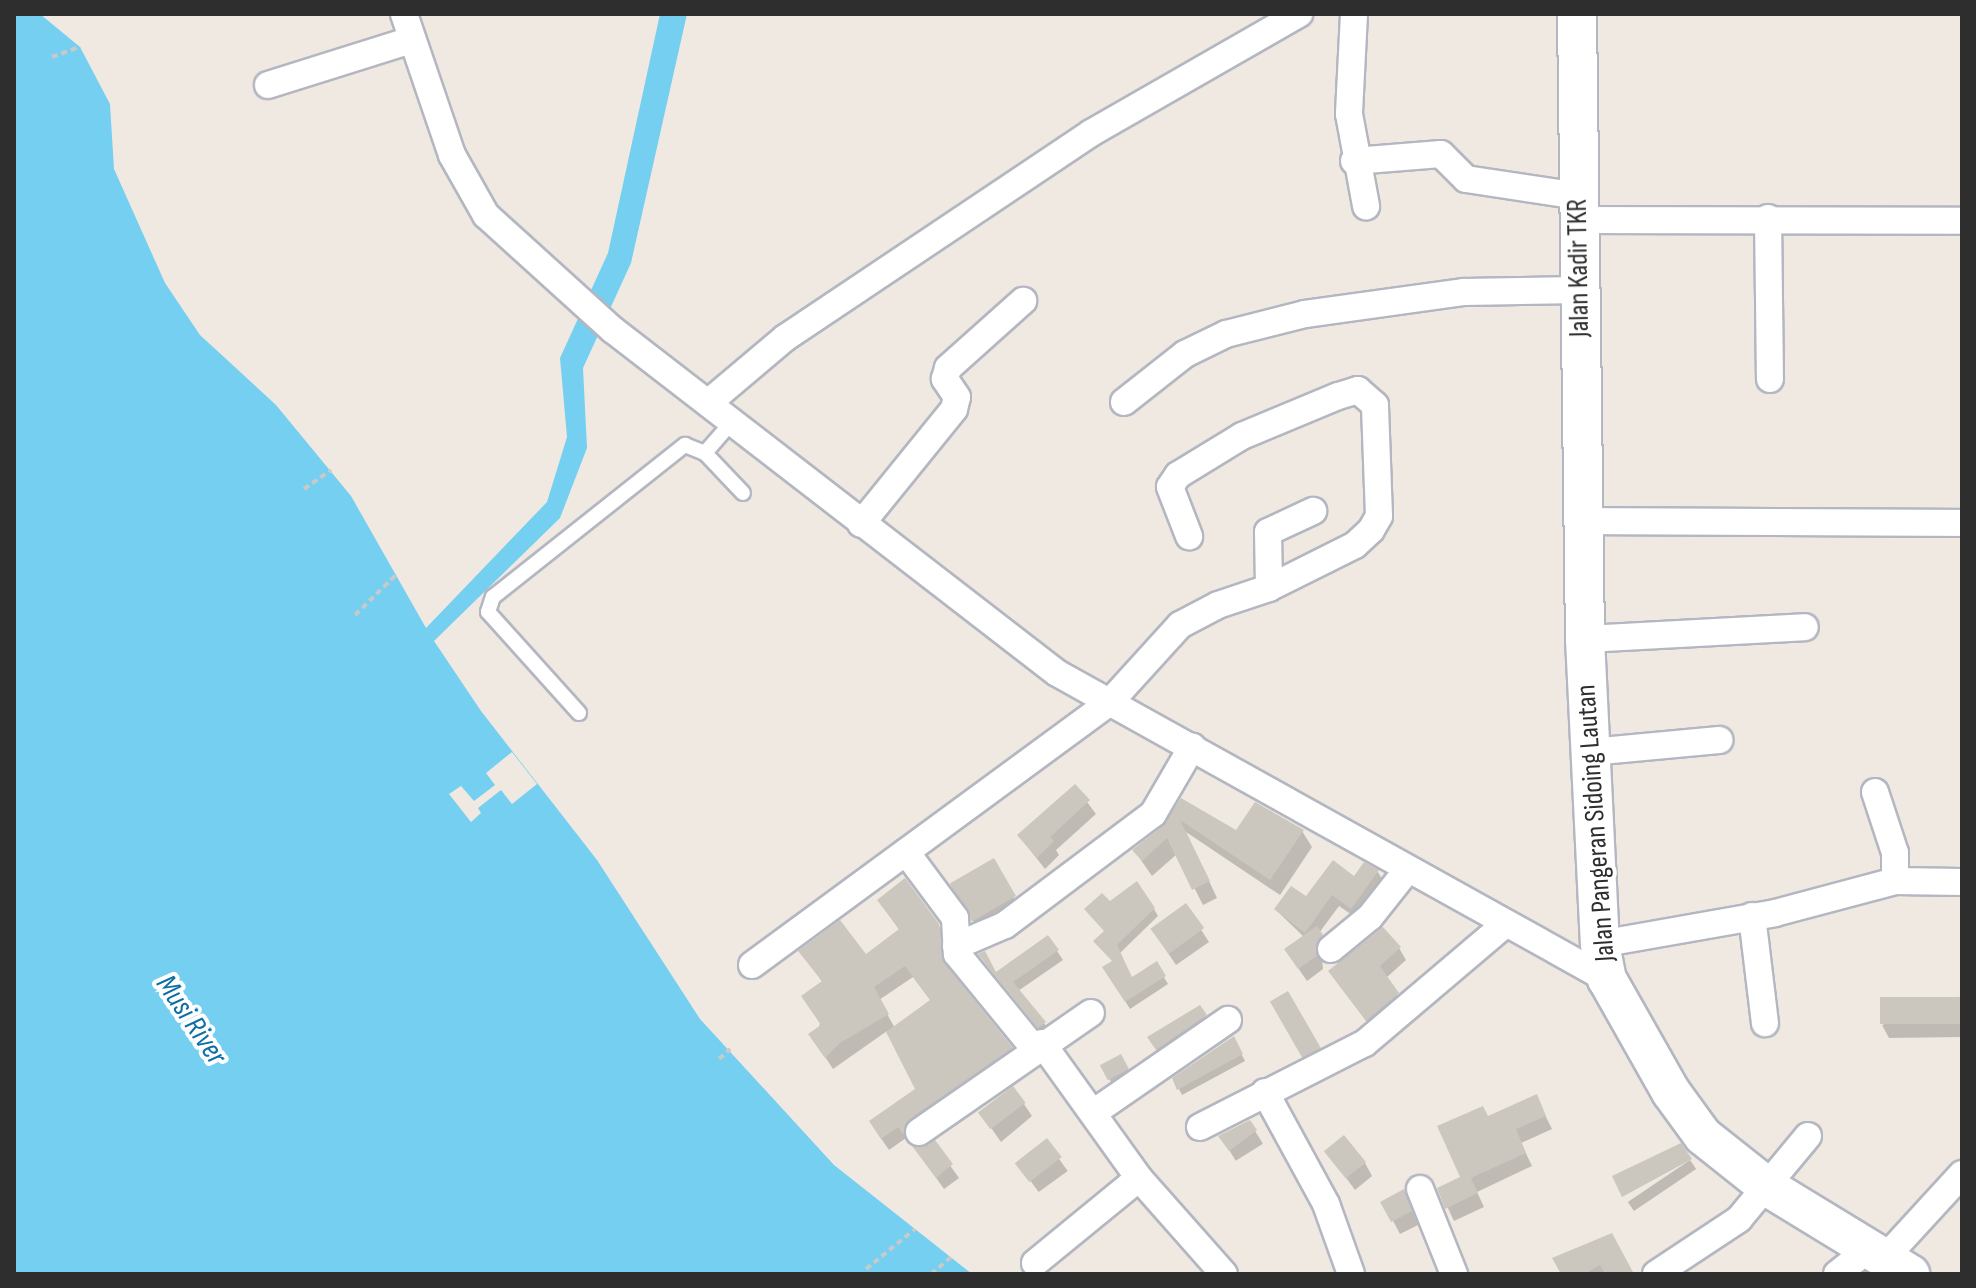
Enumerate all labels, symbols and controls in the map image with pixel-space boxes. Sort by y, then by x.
street label: Jalan Kadir TKR [1561,198,1597,338]
street label: Jalan Pangeran Sidoing Lautan [1570,683,1622,963]
water label: Musi River [148,968,234,1072]

